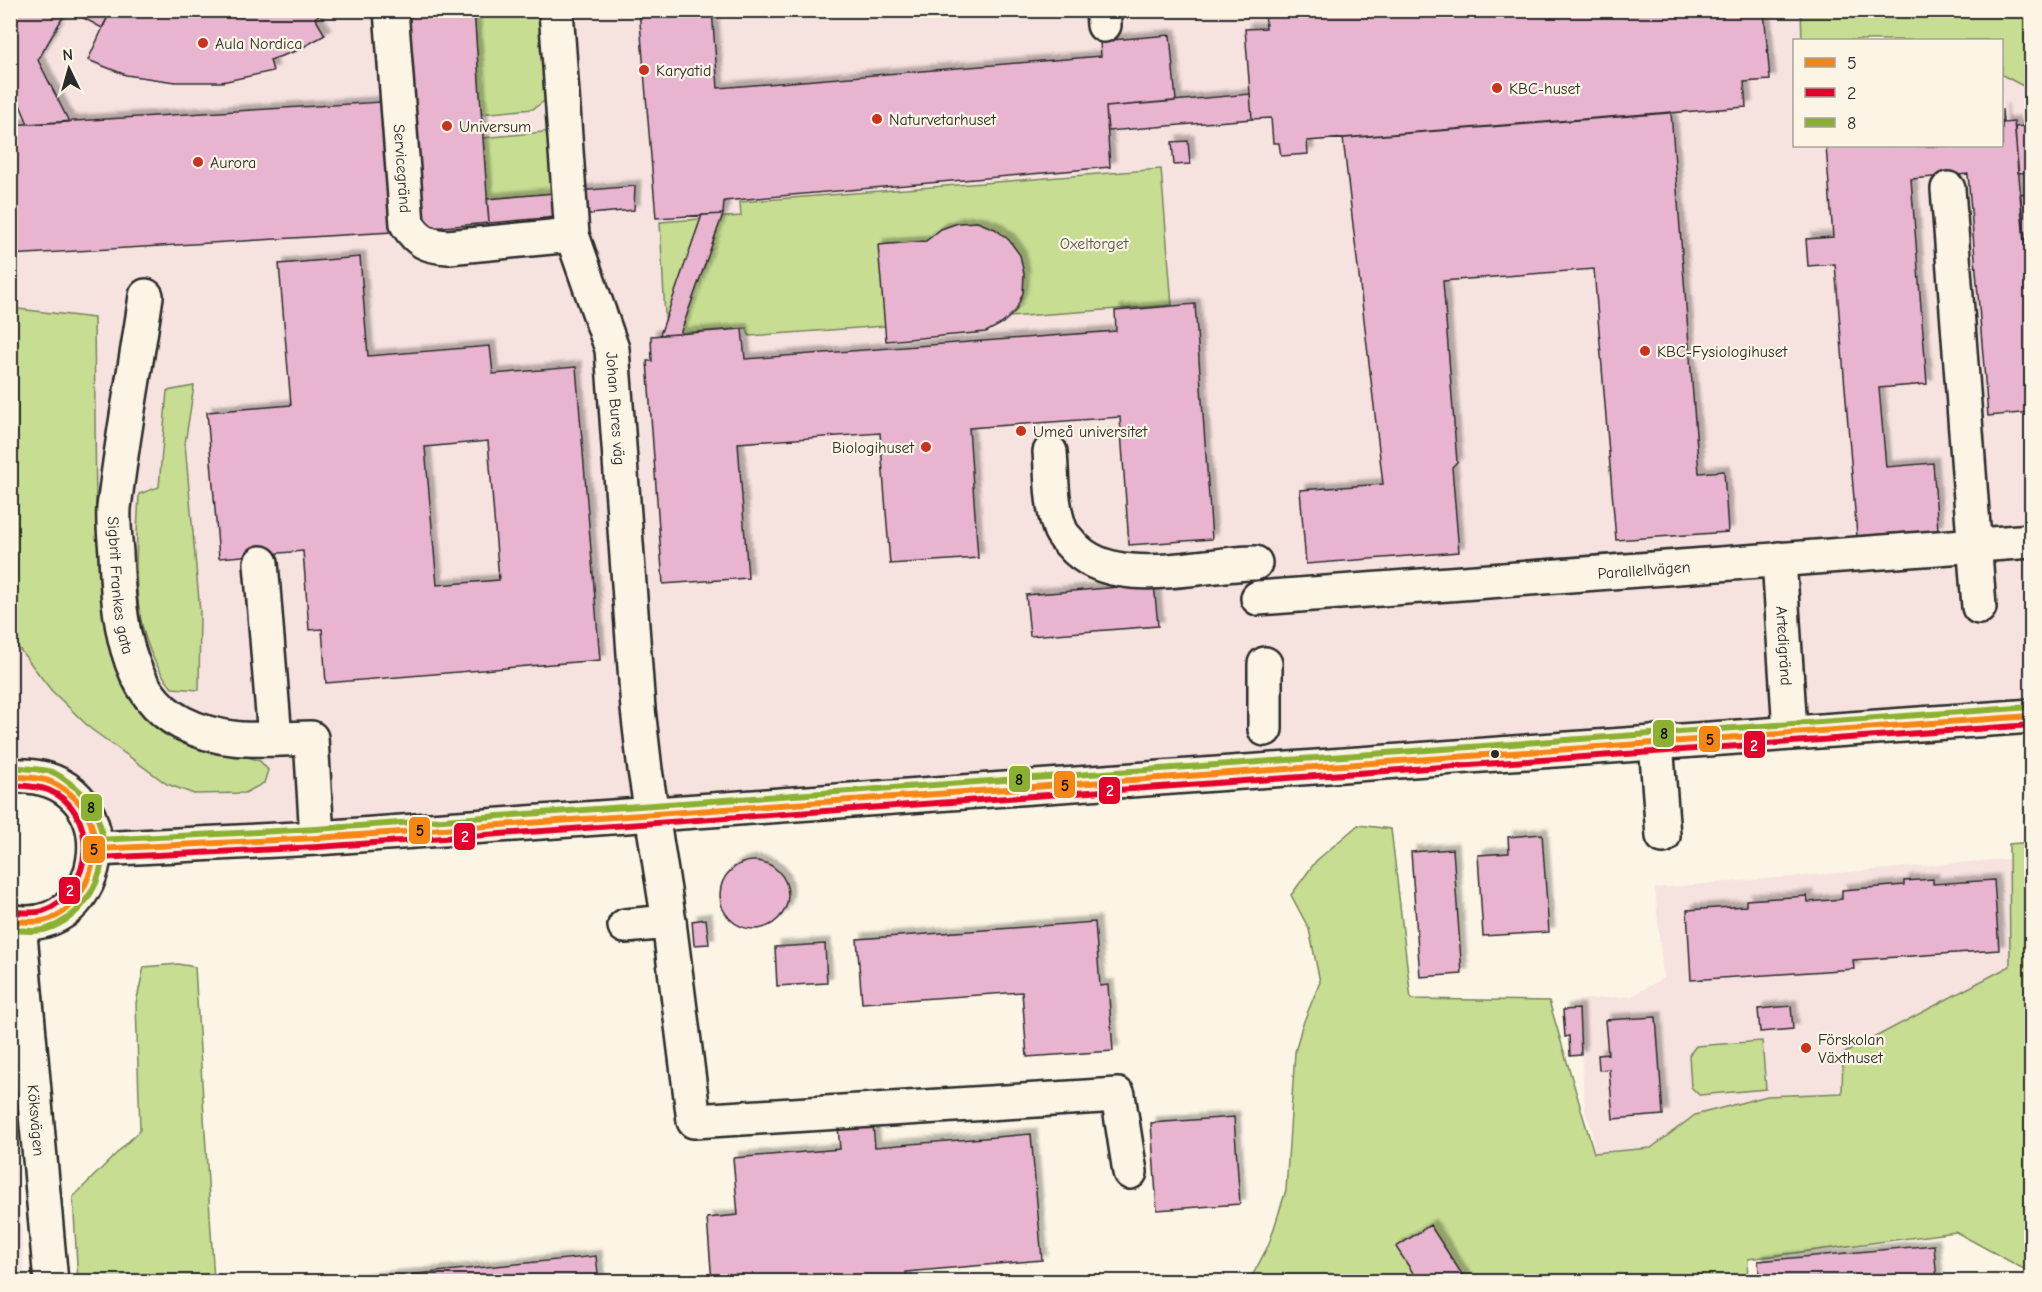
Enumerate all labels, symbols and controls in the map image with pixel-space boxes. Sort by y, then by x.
place label: Aula Nordica [215,35,303,53]
marker: Aula Nordica [196,36,210,50]
north arrow [39,39,99,99]
legend [1793,39,2003,147]
text: N [62,46,74,64]
text: 5 [1847,53,1857,74]
place label: Karyatid [656,62,711,80]
marker: Karyatid [637,63,651,77]
place label: KBC-huset [1509,80,1580,98]
marker: KBC-huset [1490,81,1504,95]
text: 2 [1847,83,1856,104]
place label: Naturvetarhuset [889,111,996,129]
marker: Naturvetarhuset [870,112,884,126]
text: 8 [1847,113,1856,134]
place label: Universum [459,118,531,136]
marker: Universum [440,119,454,133]
street label: Servicegränd [390,123,414,214]
place label: Aurora [210,154,256,172]
marker: Aurora [191,155,205,169]
park label: Oxeltorget [1060,235,1129,253]
place label: KBC-Fysiologihuset [1657,343,1788,361]
marker: KBC-Fysiologihuset [1638,344,1652,358]
street label: Johan Bures väg [602,351,628,466]
place label: Umeå universitet [1033,423,1148,441]
marker: Umeå universitet [1014,424,1028,438]
place label: Biologihuset [832,439,914,457]
marker: Biologihuset [919,440,933,454]
street label: Sigbrit Frankes gata [104,516,137,656]
street label: Parallellvägen [1597,558,1691,583]
street label: Artedigränd [1772,605,1795,686]
line badge: 8 [1652,719,1675,748]
text: 8 [1660,725,1668,743]
line badge: 5 [1698,725,1721,753]
line badge: 2 [1743,730,1766,759]
text: 5 [1706,731,1714,749]
text: 2 [1750,737,1758,755]
unlabelled marker [1489,748,1501,760]
line badge: 8 [1008,765,1031,793]
line badge: 5 [1053,770,1076,799]
text: 8 [1015,771,1023,789]
line badge: 2 [1098,776,1121,805]
text: 5 [1061,777,1069,795]
text: 2 [1106,782,1114,800]
line badge: 8 [80,793,103,822]
text: 8 [87,799,95,817]
line badge: 5 [408,816,431,845]
text: 5 [416,822,424,840]
line badge: 2 [453,822,476,851]
text: 2 [461,828,469,846]
line badge: 5 [82,835,106,864]
text: 5 [90,841,98,859]
line badge: 2 [58,876,81,905]
text: 2 [66,882,74,900]
place label: Förskolan Växthuset [1818,1031,1884,1067]
marker: Förskolan Växthuset [1799,1041,1813,1055]
street label: Köksvägen [23,1084,48,1157]

